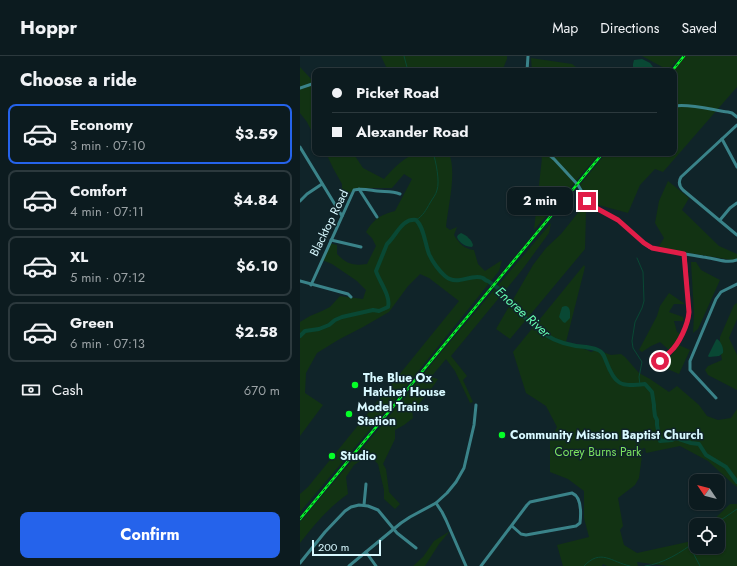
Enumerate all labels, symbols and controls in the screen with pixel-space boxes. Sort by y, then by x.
text: Hoppr [20,14,77,41]
text: Map [552,18,578,38]
text: Directions [600,18,660,38]
text: Saved [682,18,717,38]
text: Choose a ride [20,67,137,93]
text: Picket Road [356,82,439,104]
text: Economy [70,114,133,136]
icon: car [22,116,58,152]
text: Alexander Road [356,121,469,143]
text: $3.59 [235,123,278,145]
text: 3 min · 07:10 [70,136,145,155]
text: Comfort [70,180,127,202]
icon: car [22,182,58,218]
street label: Blacktop Road [305,187,353,259]
callout: 2 min [507,187,573,215]
text: $4.84 [233,189,278,211]
text: 2 min [523,191,557,210]
route end [578,192,596,210]
text: 4 min · 07:11 [70,202,144,221]
text: XL [70,246,88,268]
icon: car [22,248,58,284]
text: $6.10 [236,255,278,277]
text: 5 min · 07:12 [70,268,145,287]
water label: Enoree River [491,282,555,342]
text: Green [70,312,114,334]
icon: car [22,314,58,350]
text: $2.58 [235,321,278,343]
text: 6 min · 07:13 [70,334,145,353]
route start [651,352,669,370]
place label: The Blue Ox Hatchet House [363,369,446,401]
icon: cash [20,379,42,401]
text: Cash [52,379,83,401]
marker: The Blue Ox Hatchet House [350,380,360,390]
text: 670 m [244,381,280,400]
place label: Model Trains Station [357,398,429,430]
marker: Model Trains Station [344,409,354,419]
place label: Community Mission Baptist Church [510,426,703,444]
marker: Community Mission Baptist Church [497,430,507,440]
park label: Corey Burns Park [555,443,642,461]
place label: Studio [340,447,376,465]
marker: Studio [327,451,337,461]
north arrow [689,474,725,510]
map controls [689,474,725,554]
button: Confirm [20,512,280,558]
button: locate [689,518,725,554]
scale bar [312,538,381,557]
text: 200 m [318,539,349,555]

